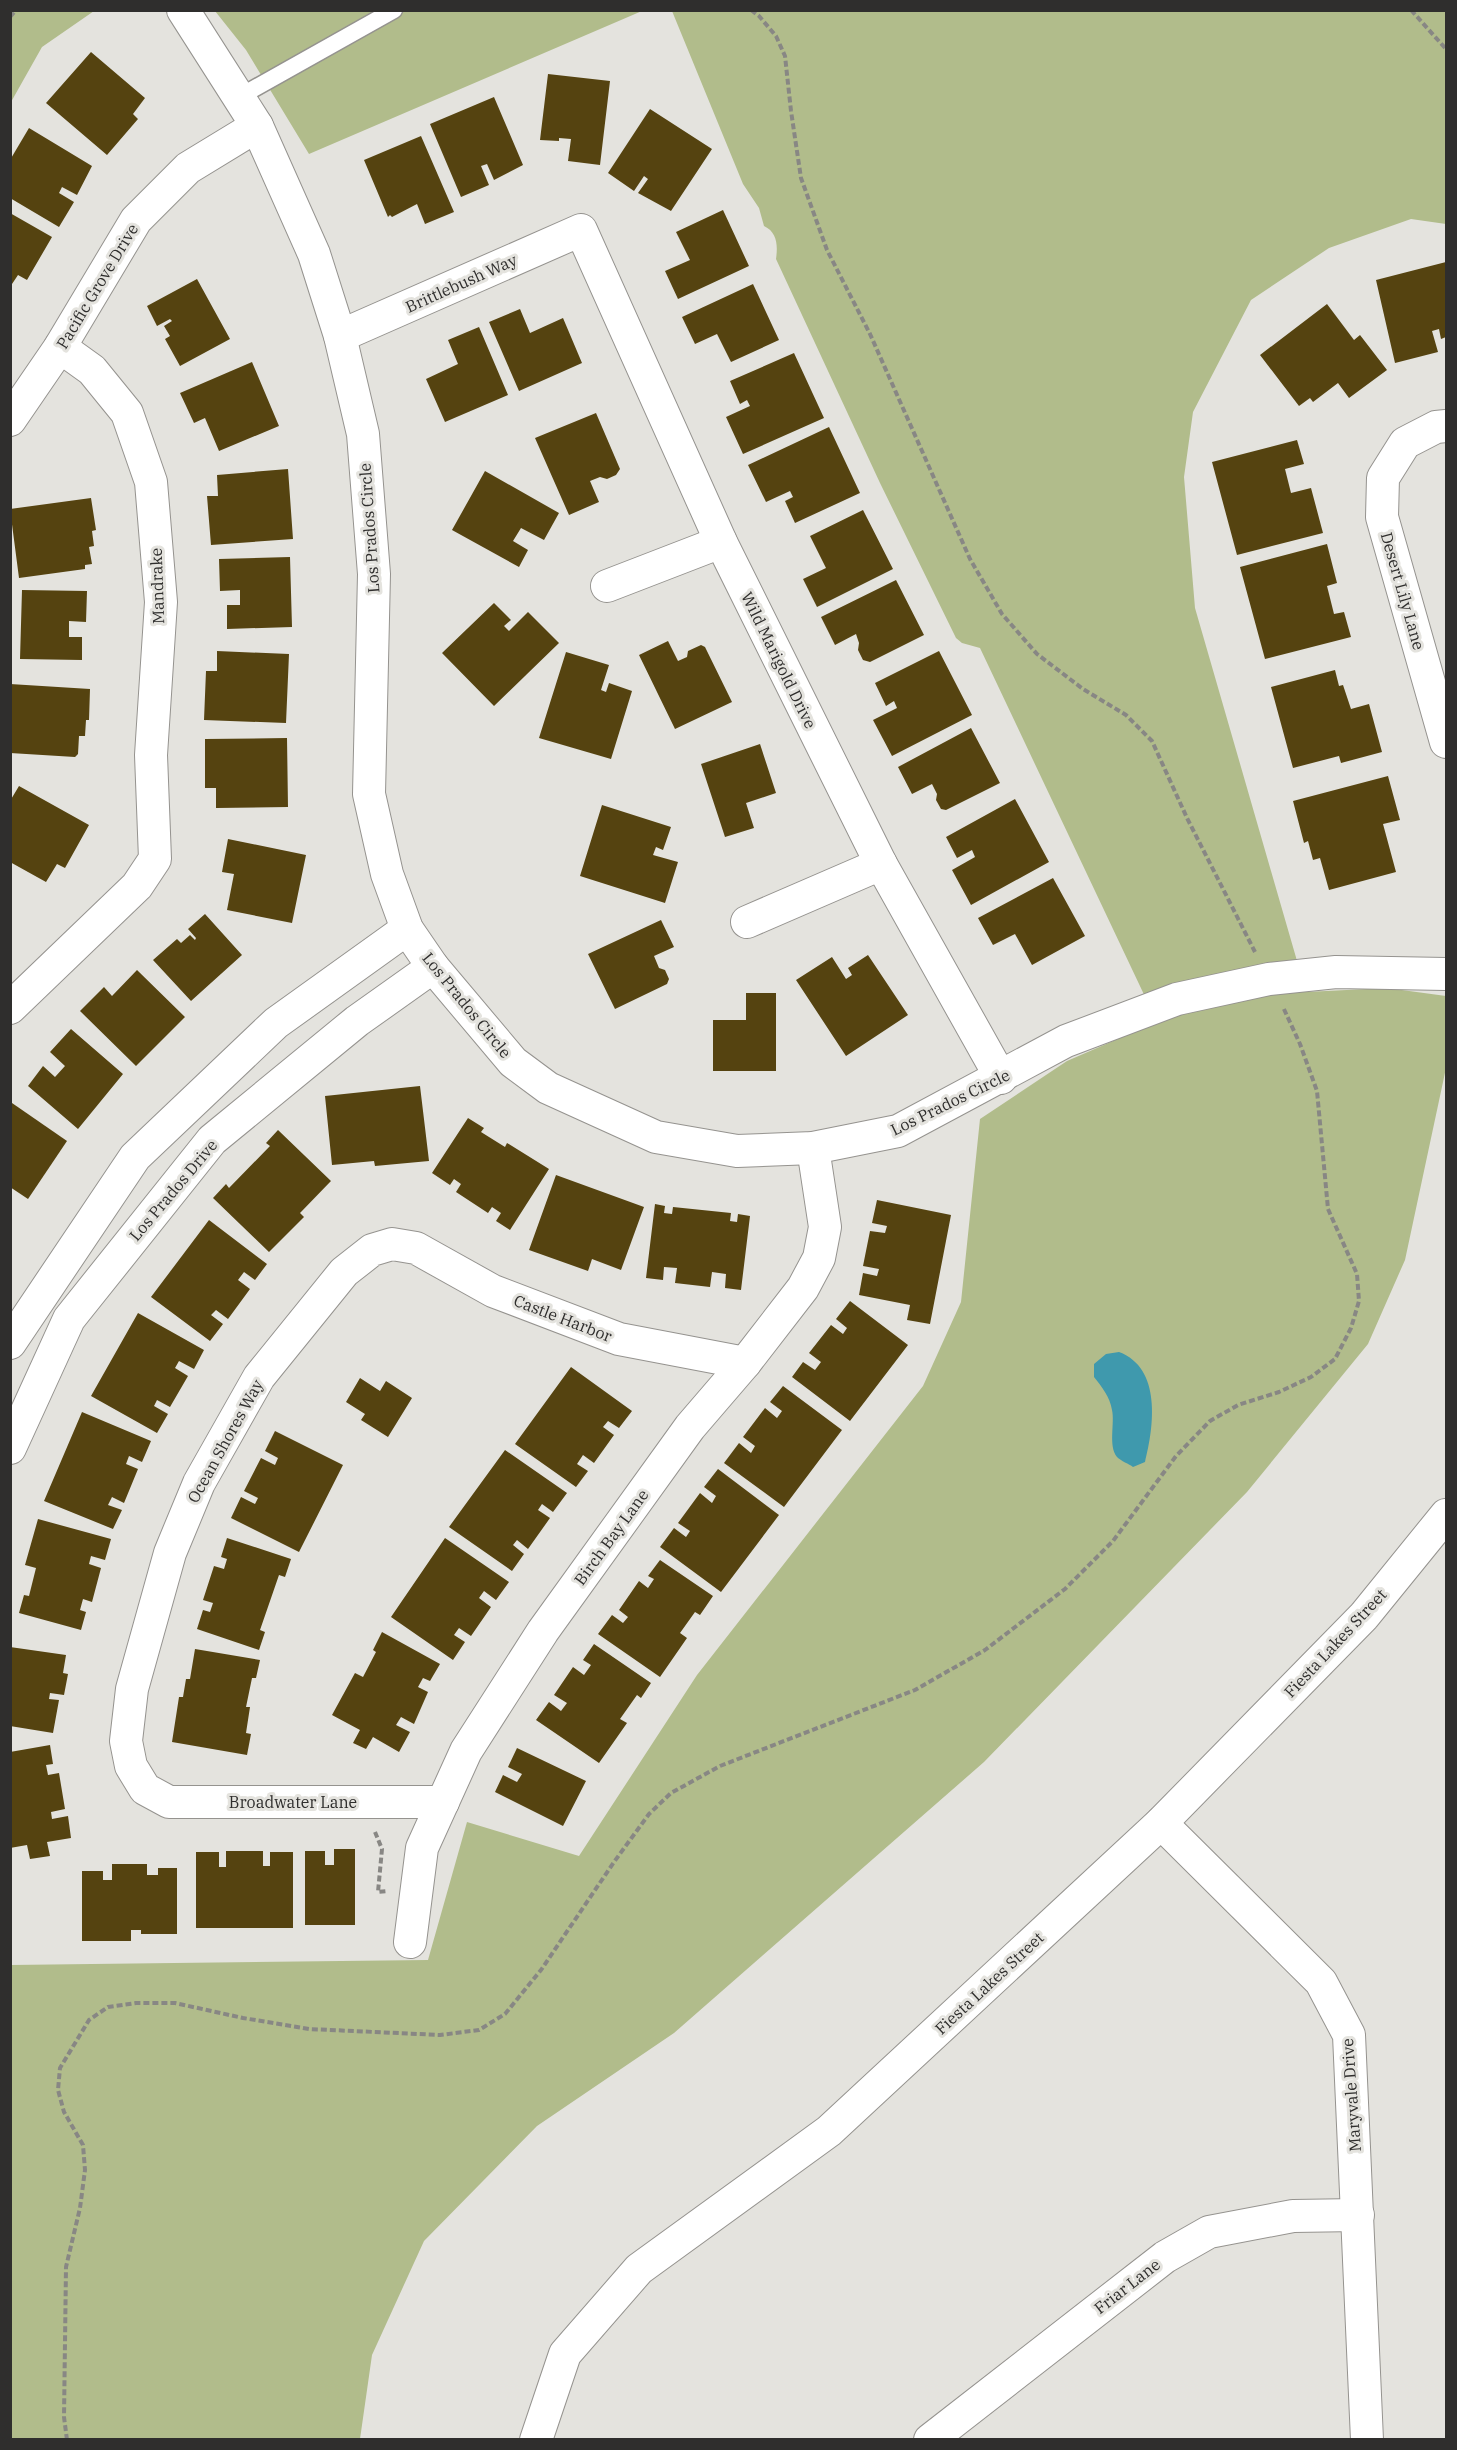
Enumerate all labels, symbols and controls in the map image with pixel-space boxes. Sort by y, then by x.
street label: Pacific Grove Drive [52,220,142,352]
street label: Brittlebush Way [402,249,520,317]
street label: Los Prados Circle [354,462,384,594]
street label: Desert Lily Lane [1377,530,1429,652]
street label: Mandrake [146,548,168,624]
street label: Wild Marigold Drive [737,588,821,732]
street label: Los Prados Circle [418,948,516,1062]
street label: Los Prados Circle [887,1064,1013,1140]
street label: Los Prados Drive [125,1135,221,1245]
street label: Castle Harbor [511,1290,615,1346]
street label: Ocean Shores Way [183,1375,267,1506]
street label: Birch Bay Lane [570,1485,652,1589]
street label: Fiesta Lakes Street [1279,1584,1391,1702]
street label: Broadwater Lane [229,1792,357,1812]
street label: Fiesta Lakes Street [930,1927,1048,2039]
street label: Maryvale Drive [1337,2038,1365,2152]
street label: Friar Lane [1090,2254,1164,2318]

